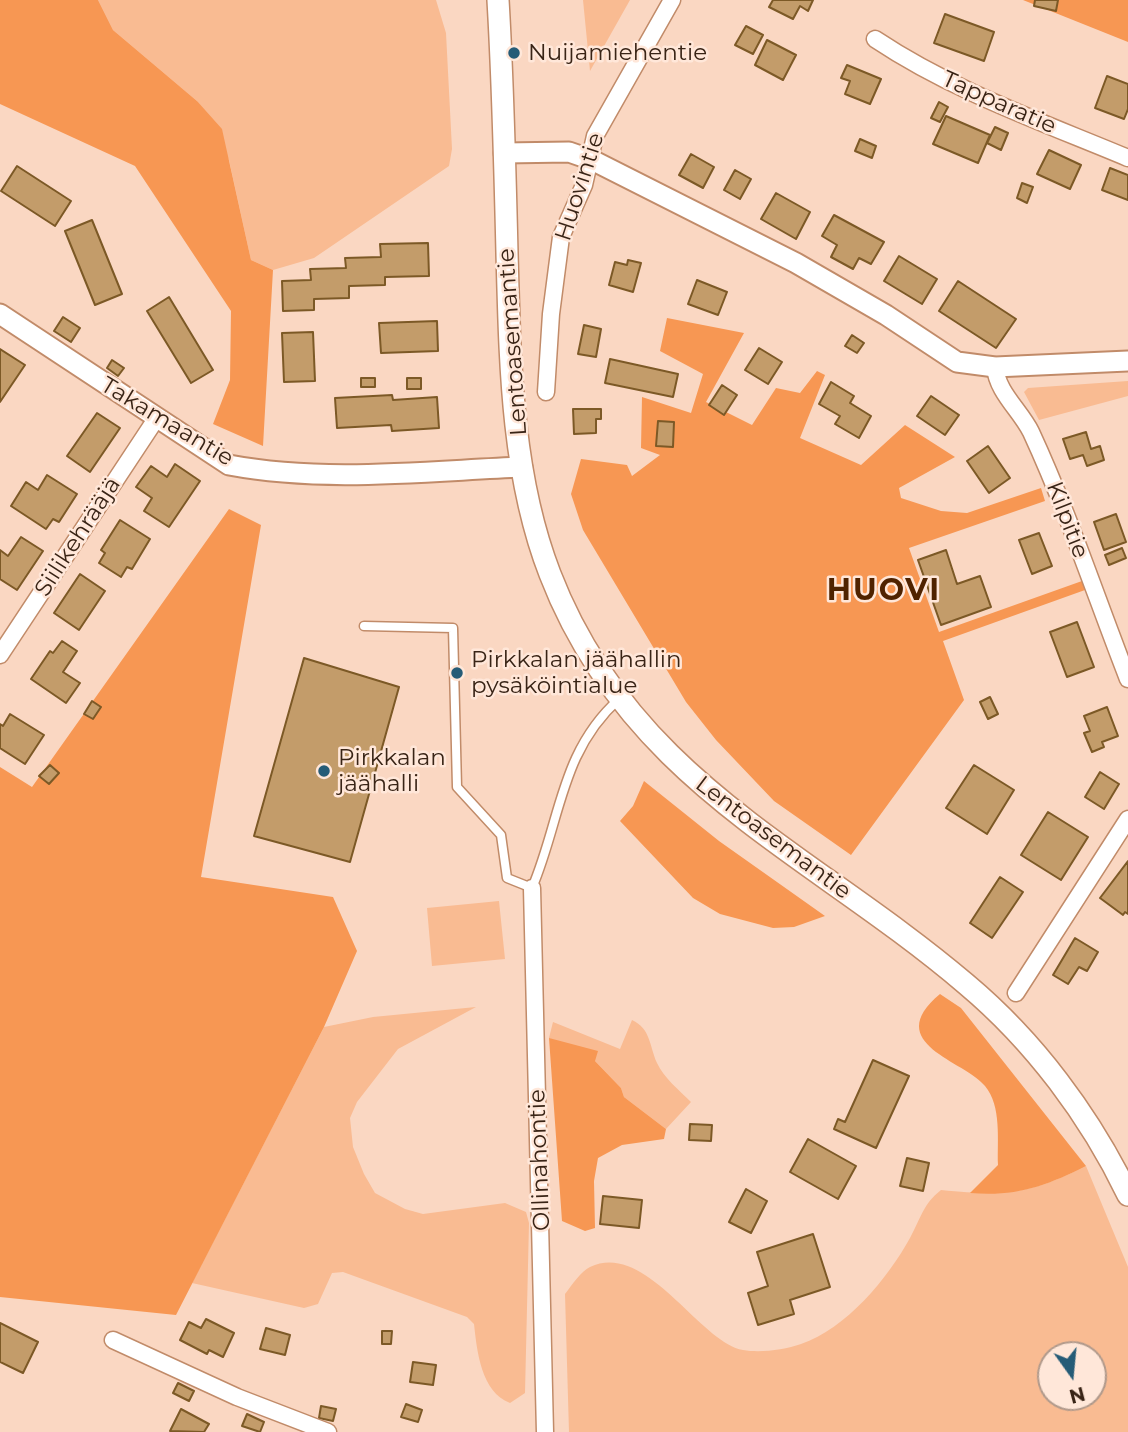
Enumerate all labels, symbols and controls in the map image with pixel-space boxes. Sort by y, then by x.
place label: Nuijamiehentie [528,39,707,67]
marker: Nuijamiehentie [506,45,522,61]
street label: Tapparatie [938,66,1060,140]
street label: Huovintie [550,130,610,244]
street label: Lentoasemantie [493,247,533,437]
street label: Takamaantie [96,372,238,472]
street label: Siilikehrääjä [29,472,127,602]
street label: Kilpitie [1040,478,1094,562]
district label: HUOVI [827,573,941,609]
place label: Pirkkalan jäähallin pysäköintialue [471,646,682,700]
marker: Pirkkalan jäähallin pysäköintialue [449,665,465,681]
place label: Pirkkalan jäähalli [338,744,446,798]
marker: Pirkkalan jäähalli [316,763,332,779]
street label: Lentoasemantie [690,771,856,905]
street label: Ollinahontie [524,1089,556,1231]
north arrow [1037,1341,1107,1411]
text: N [1067,1382,1087,1408]

